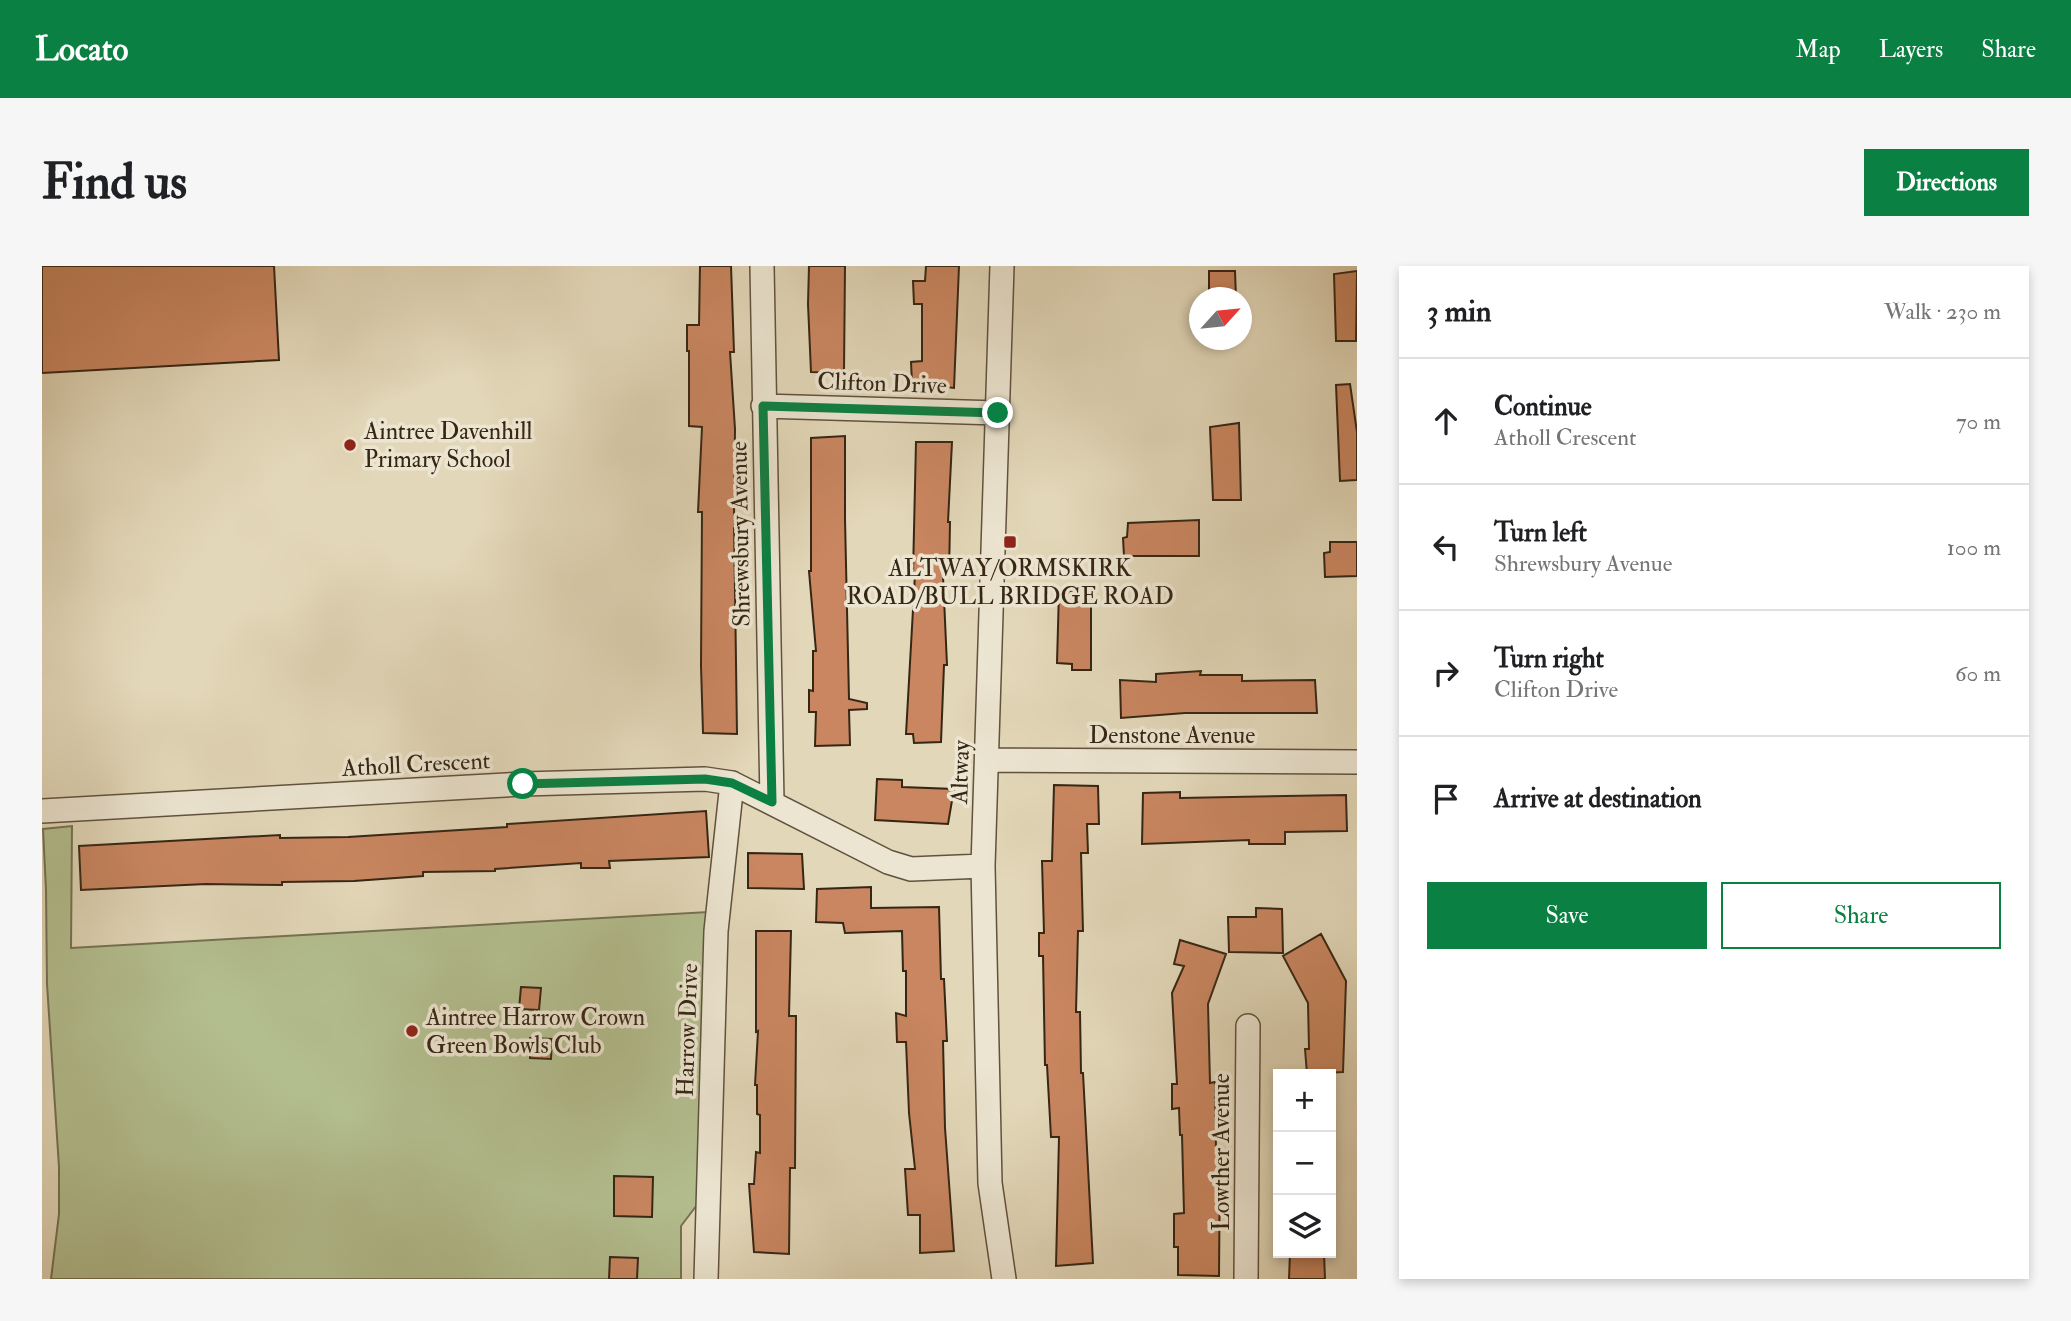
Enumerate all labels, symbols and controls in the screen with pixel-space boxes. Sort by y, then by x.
text: Locato [35,29,128,70]
text: Map [1796,34,1841,65]
text: Layers [1879,34,1943,65]
text: Share [1981,34,2036,65]
button: Directions [1864,149,2029,216]
text: Find us [42,152,187,213]
north arrow [1189,287,1252,350]
text: 3 min [1427,293,1492,330]
text: Walk · 230 m [1884,297,2001,326]
street label: Clifton Drive [817,366,947,401]
text: Continue [1494,391,1592,423]
route end [982,397,1013,428]
icon: ahead [1427,402,1465,440]
text: 70 m [1956,407,2001,436]
place label: Aintree Davenhill Primary School [363,416,533,475]
text: Atholl Crescent [1494,423,1636,452]
marker: Aintree Davenhill Primary School [342,437,358,453]
street label: Shrewsbury Avenue [723,441,758,627]
text: Turn left [1494,517,1587,549]
icon: left [1427,528,1465,566]
text: 100 m [1947,533,2001,562]
marker: ALTWAY/ORMSKIRK ROAD/BULL BRIDGE ROAD [1002,534,1018,550]
text: Shrewsbury Avenue [1494,549,1672,578]
place label: ALTWAY/ORMSKIRK ROAD/BULL BRIDGE ROAD [846,553,1174,612]
text: Turn right [1494,643,1604,675]
icon: right [1427,654,1465,692]
text: 60 m [1955,659,2001,688]
text: Clifton Drive [1494,675,1618,704]
street label: Denstone Avenue [1089,720,1255,751]
street label: Altway [944,739,977,806]
street label: Atholl Crescent [340,745,491,784]
route start [507,768,538,799]
icon: arrive [1427,780,1465,818]
text: Arrive at destination [1494,783,1702,815]
button: Save [1427,882,1707,949]
button: Share [1721,882,2001,949]
street label: Harrow Drive [670,963,705,1097]
place label: Aintree Harrow Crown Green Bowls Club [425,1002,645,1061]
marker: Aintree Harrow Crown Green Bowls Club [404,1023,420,1039]
map controls [1273,1069,1336,1258]
button: + [1273,1069,1336,1132]
street label: Lowther Avenue [1206,1073,1237,1231]
button: − [1273,1132,1336,1195]
button: layers [1273,1195,1336,1258]

